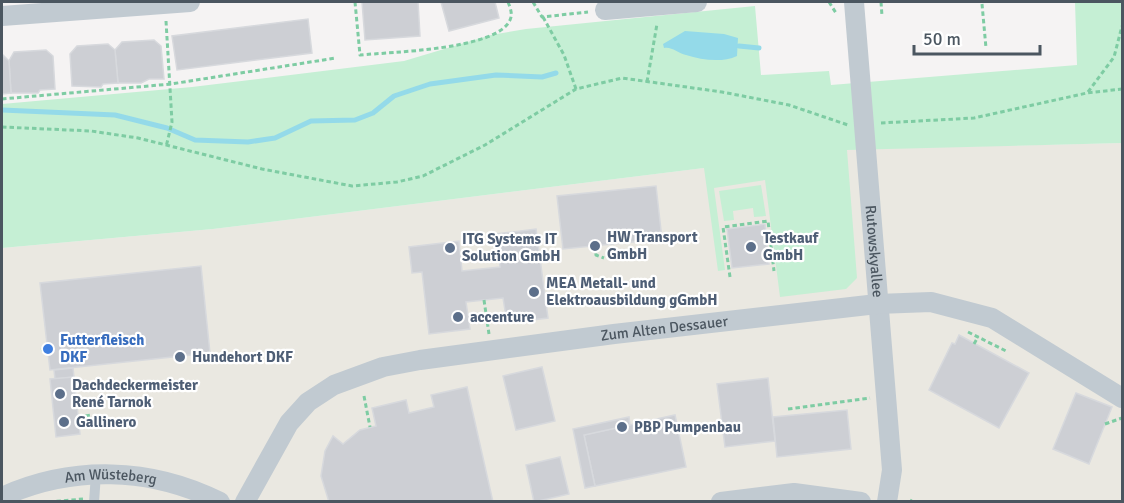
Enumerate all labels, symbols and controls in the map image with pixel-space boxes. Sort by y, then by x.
scale bar [914,18,1040,56]
text: 50 m [923,28,961,50]
street label: Rutowskyallee [862,204,887,298]
place label: HW Transport GmbH [607,228,698,263]
place label: Testkauf GmbH [763,229,820,264]
place label: ITG Systems IT Solution GmbH [462,230,561,265]
marker: HW Transport GmbH [588,239,602,253]
marker: Testkauf GmbH [744,240,758,254]
marker: ITG Systems IT Solution GmbH [443,241,457,255]
place label: MEA Metall- und Elektroausbildung gGmbH [546,274,717,309]
marker: MEA Metall- und Elektroausbildung gGmbH [527,285,541,299]
place label: accenture [470,308,534,326]
marker: accenture [451,310,465,324]
street label: Zum Alten Dessauer [599,312,729,345]
place label: Futterfleisch DKF [60,331,144,366]
marker: Futterfleisch DKF [41,342,55,356]
place label: Hundehort DKF [192,348,293,366]
marker: Hundehort DKF [173,350,187,364]
place label: Dachdeckermeister René Tarnok [72,376,198,411]
marker: Dachdeckermeister René Tarnok [53,387,67,401]
place label: Gallinero [76,413,136,431]
marker: Gallinero [57,415,71,429]
place label: PBP Pumpenbau [634,418,741,436]
marker: PBP Pumpenbau [615,420,629,434]
street label: Am Wüsteberg [63,465,159,488]

